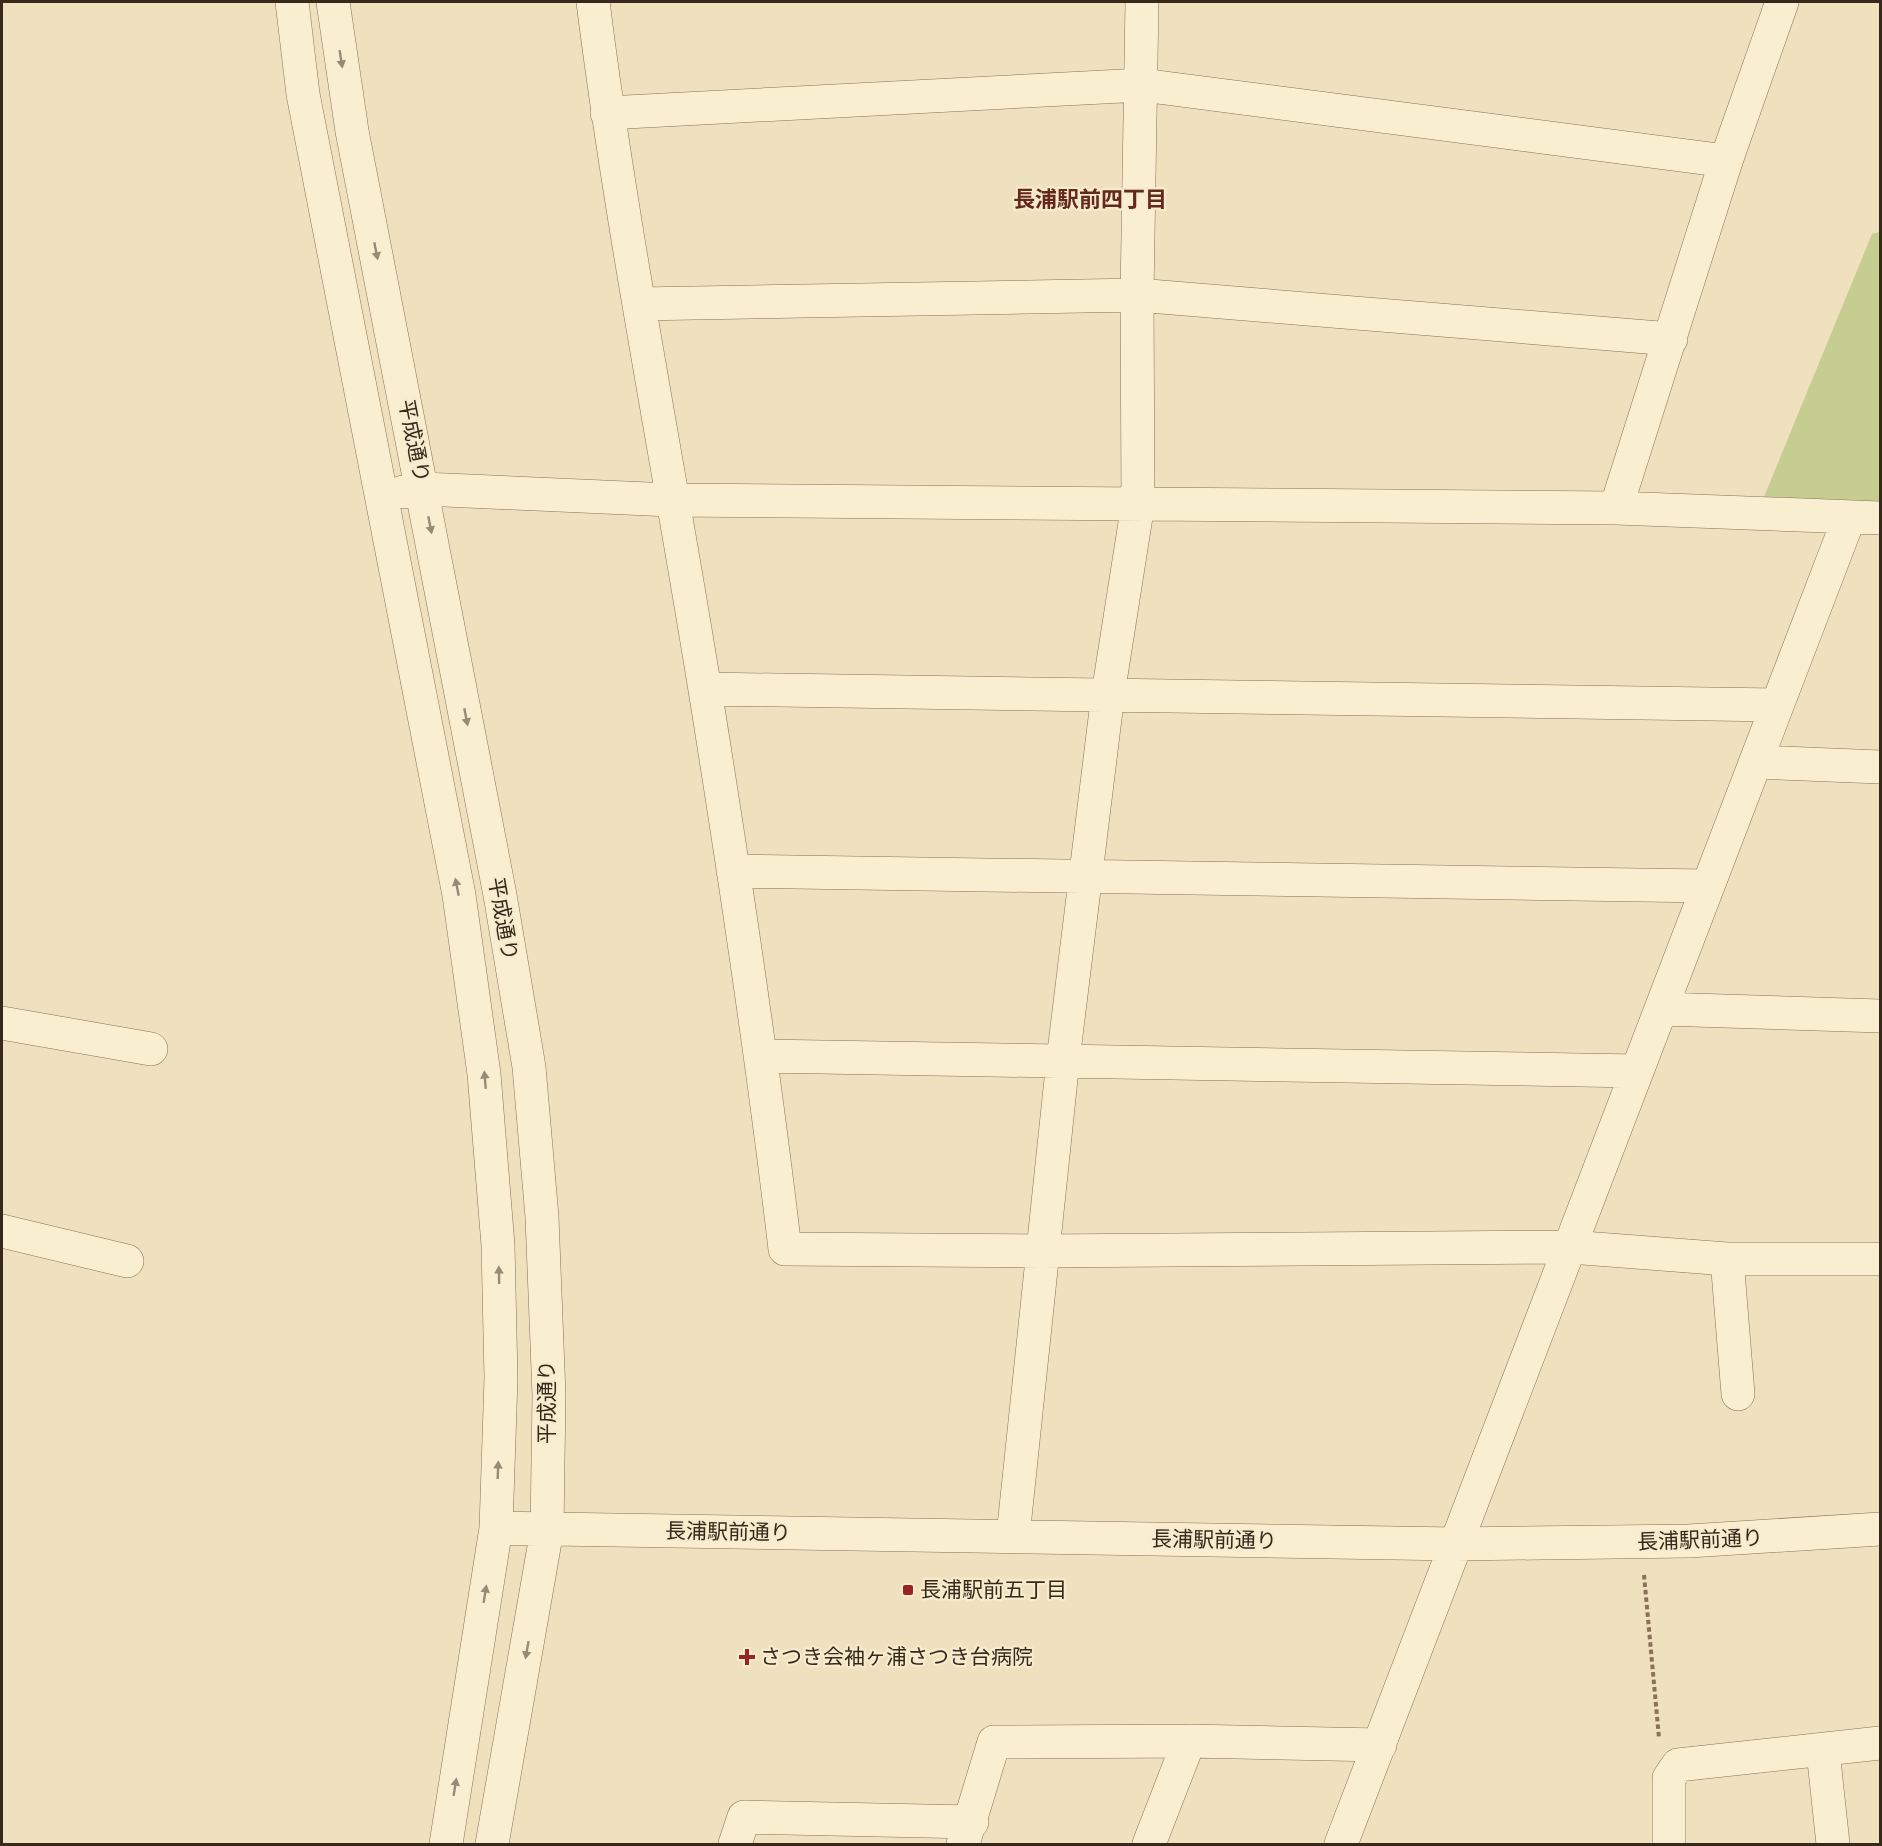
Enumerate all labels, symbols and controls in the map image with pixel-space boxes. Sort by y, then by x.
one-way arrow [337,50,346,69]
district label: 長浦駅前四丁目 [1013,186,1167,213]
one-way arrow [372,242,381,261]
street label: 平成通り [393,397,435,485]
one-way arrow [426,516,435,535]
one-way arrow [462,707,471,726]
street label: 平成通り [483,875,523,963]
one-way arrow [452,878,461,897]
one-way arrow [480,1071,490,1090]
one-way arrow [494,1265,504,1284]
street label: 平成通り [534,1360,560,1444]
one-way arrow [493,1460,503,1479]
street label: 長浦駅前通り [665,1518,791,1546]
street label: 長浦駅前通り [1637,1525,1763,1555]
street label: 長浦駅前通り [1151,1526,1277,1554]
place label: 長浦駅前五丁目 [920,1577,1067,1603]
marker: 長浦駅前五丁目 [901,1583,915,1597]
one-way arrow [481,1584,490,1603]
one-way arrow [522,1641,531,1660]
place label: さつき会袖ヶ浦さつき台病院 [760,1644,1033,1670]
marker: さつき会袖ヶ浦さつき台病院 [738,1648,756,1666]
one-way arrow [451,1777,460,1796]

